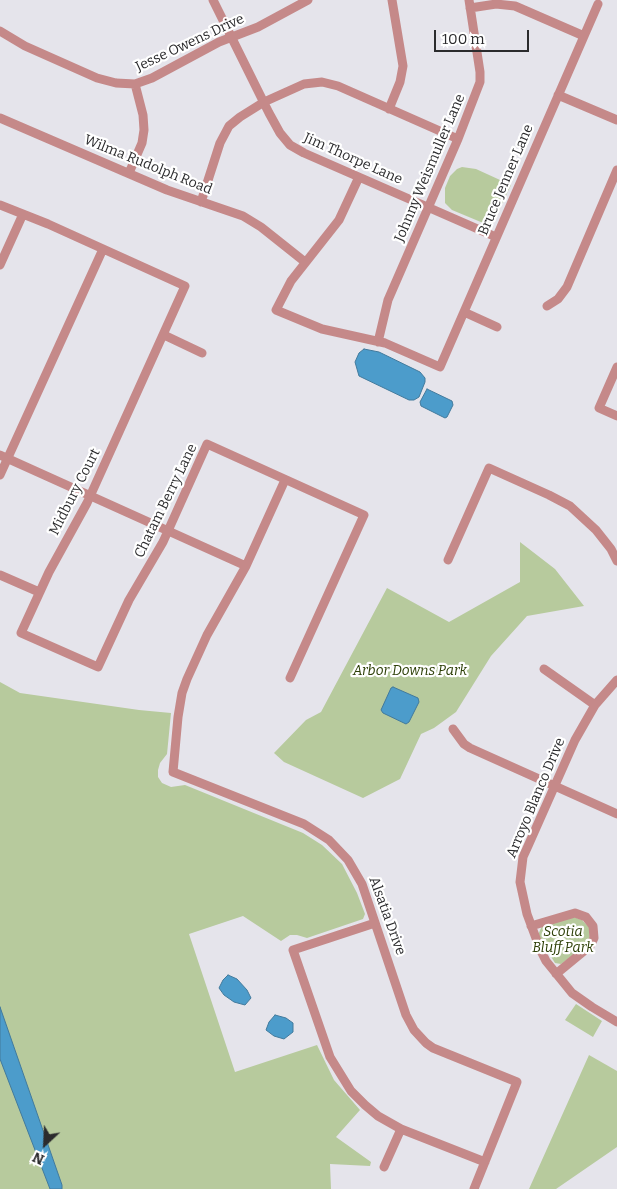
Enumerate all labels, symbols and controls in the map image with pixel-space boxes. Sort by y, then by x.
street label: Jesse Owens Drive [133,11,247,75]
scale bar [437,20,532,52]
text: 100 m [442,30,485,48]
street label: Johnny Weismuller Lane [391,92,469,244]
street label: Bruce Jenner Lane [475,122,537,238]
street label: Jim Thorpe Lane [301,130,405,188]
street label: Wilma Rudolph Road [82,132,214,198]
street label: Chatam Berry Lane [131,441,201,561]
street label: Midbury Court [46,446,104,538]
park label: Arbor Downs Park [353,663,467,679]
street label: Arroyo Blanco Drive [503,735,569,861]
street label: Alsatia Drive [365,875,409,957]
park label: Scotia Bluff Park [532,924,594,956]
north arrow [20,1119,70,1169]
text: N [30,1148,47,1168]

